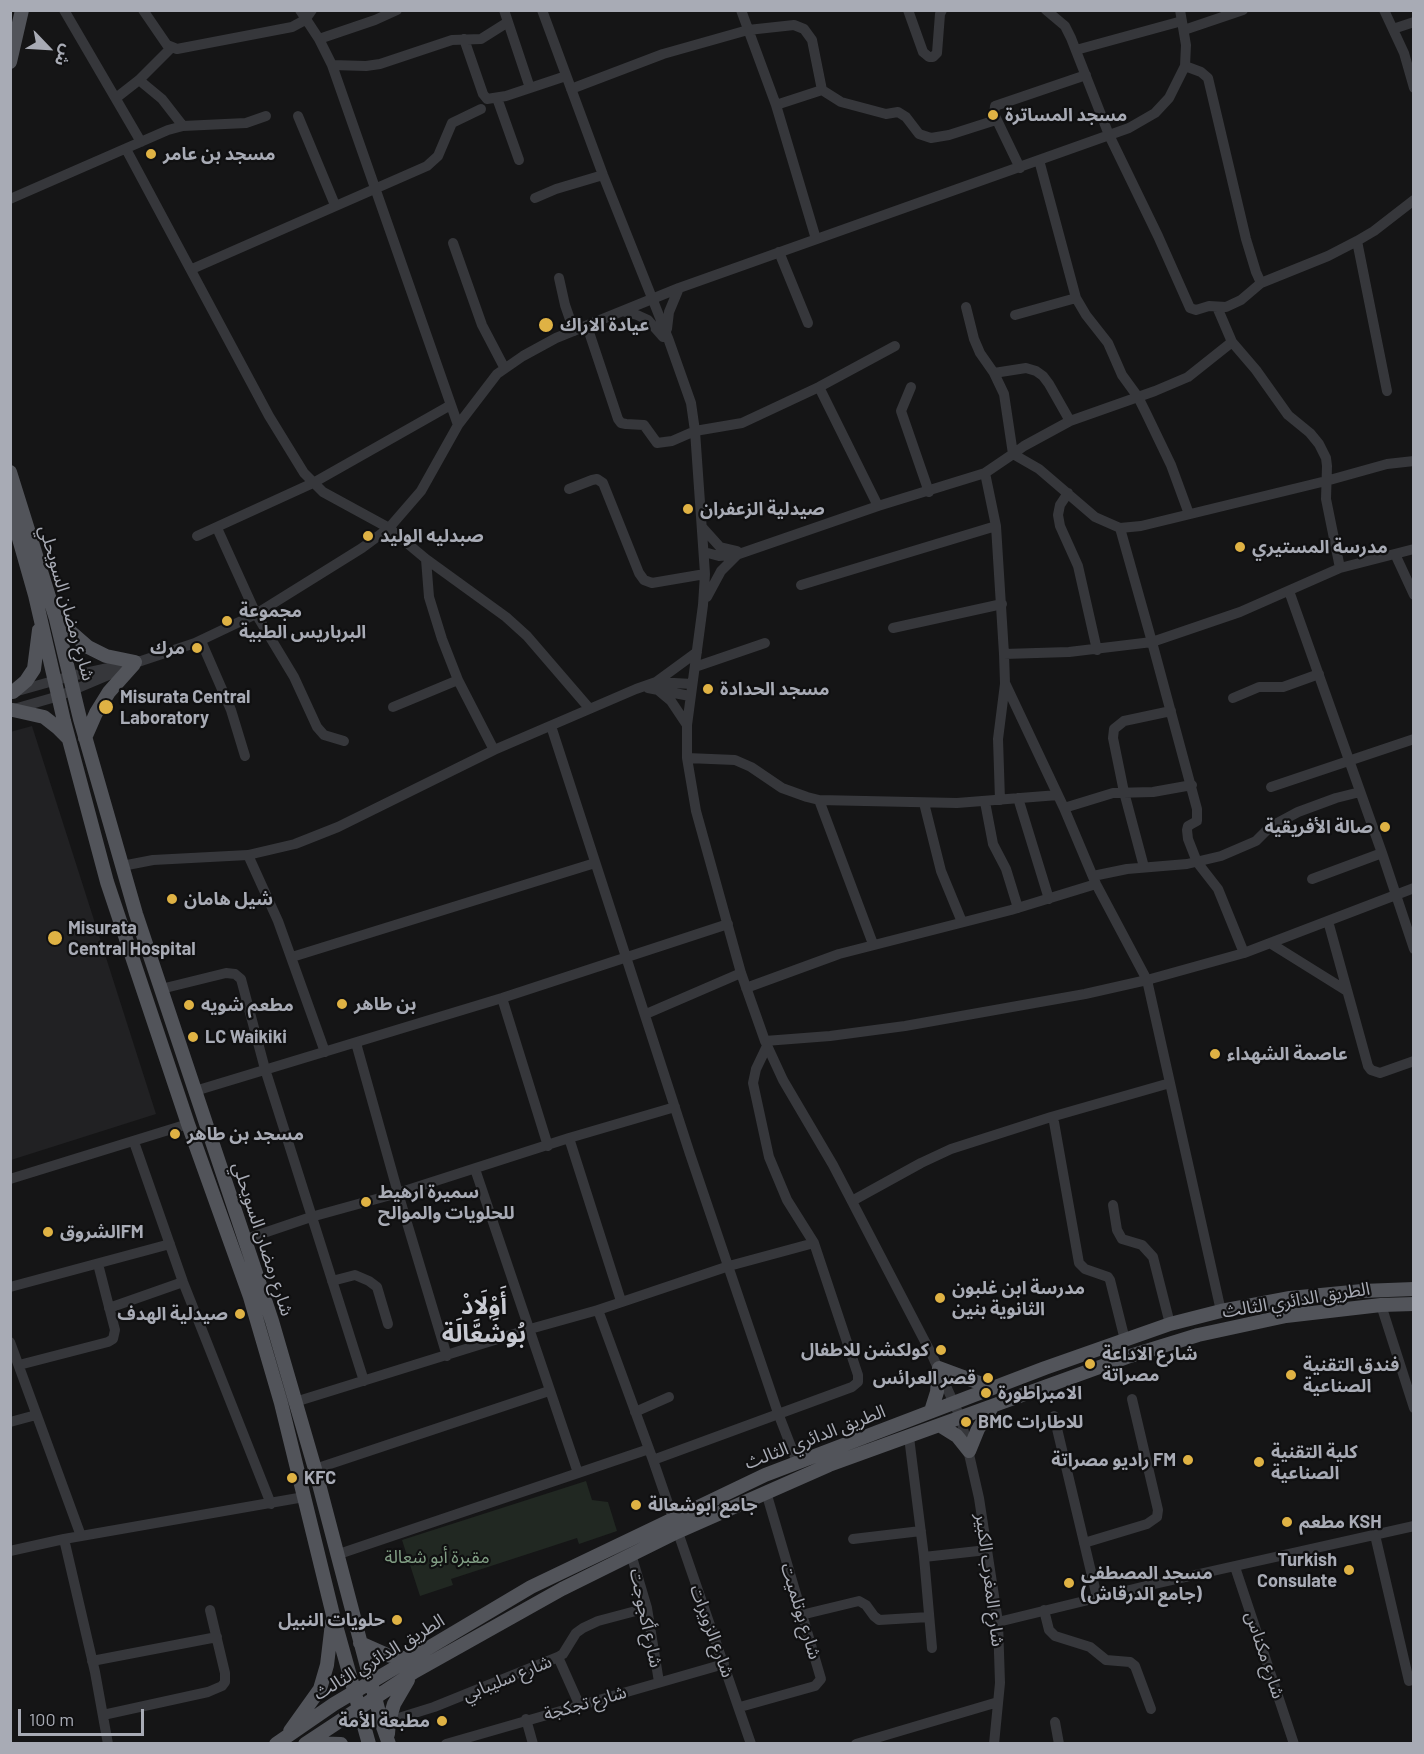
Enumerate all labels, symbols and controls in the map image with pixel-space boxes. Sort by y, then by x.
north arrow [18,18,78,78]
text: ش [52,42,78,70]
place label: مسجد المساترة [1005,104,1127,126]
marker: مسجد المساترة [986,108,1000,122]
place label: مسجد بن عامر [163,143,276,165]
marker: مسجد بن عامر [144,147,158,161]
place label: عيادة الاراك [560,314,649,336]
marker: عيادة الاراك [537,316,555,334]
place label: صيدلية الزعفران [700,498,825,520]
marker: صيدلية الزعفران [681,502,695,516]
street label: شارع رمضان السويحلي [34,523,100,683]
place label: صبدليه الوليد [380,525,484,547]
marker: صبدليه الوليد [361,529,375,543]
place label: مدرسة المستيري [1252,536,1388,558]
marker: مدرسة المستيري [1233,540,1247,554]
place label: مجموعة البرباريس الطبية [239,600,366,642]
marker: مجموعة البرباريس الطبية [220,614,234,628]
place label: مرك [150,637,185,659]
marker: مرك [190,641,204,655]
place label: مسجد الحدادة [720,678,829,700]
marker: مسجد الحدادة [701,682,715,696]
place label: Misurata Central Laboratory [120,686,250,728]
marker: Misurata Central Laboratory [97,698,115,716]
place label: صالة الأفريقية [1264,816,1373,838]
marker: صالة الأفريقية [1378,820,1392,834]
place label: شيل هامان [184,888,273,910]
marker: شيل هامان [165,892,179,906]
place label: Misurata Central Hospital [68,917,196,960]
marker: Misurata Central Hospital [46,929,64,947]
place label: بن طاهر [354,993,416,1015]
place label: مطعم شويه [201,994,294,1016]
marker: بن طاهر [335,997,349,1011]
marker: مطعم شويه [182,998,196,1012]
place label: LC Waikiki [205,1026,287,1048]
marker: LC Waikiki [186,1030,200,1044]
place label: عاصمة الشهداء [1227,1043,1348,1065]
marker: عاصمة الشهداء [1208,1047,1222,1061]
place label: مسجد بن طاهر [187,1123,304,1145]
marker: مسجد بن طاهر [168,1127,182,1141]
street label: شارع رمضان السويحلي [228,1159,298,1319]
place label: سميرة ارهيط للحلويات والموالح [378,1181,515,1224]
marker: سميرة ارهيط للحلويات والموالح [359,1195,373,1209]
place label: الشروقFM [60,1221,144,1243]
marker: الشروقFM [41,1225,55,1239]
place label: مدرسة ابن غلبون الثانوية بنين [952,1277,1085,1320]
street label: الطريق الدائري الثالث [1221,1278,1371,1322]
marker: مدرسة ابن غلبون الثانوية بنين [933,1291,947,1305]
district label: أَوْلَادْ بُوشَعَّالَة [442,1292,526,1348]
place label: صيدلية الهدف [117,1303,228,1325]
marker: صيدلية الهدف [233,1307,247,1321]
place label: كولكشن للاطفال [801,1339,929,1361]
marker: كولكشن للاطفال [934,1343,948,1357]
place label: شارع الاداعة مصراتة [1102,1343,1197,1386]
place label: فندق التقنية الصناعية [1303,1354,1399,1396]
marker: شارع الاداعة مصراتة [1083,1357,1097,1371]
place label: قصر العرائس [873,1367,976,1389]
marker: فندق التقنية الصناعية [1284,1368,1298,1382]
marker: قصر العرائس [981,1371,995,1385]
place label: الامبراطورة [998,1382,1082,1404]
marker: الامبراطورة [979,1386,993,1400]
street label: الطريق الدائري الثالث [741,1400,889,1474]
place label: BMC للاطارات [978,1411,1083,1433]
marker: BMC للاطارات [959,1415,973,1429]
place label: كلية التقنية الصناعية [1271,1441,1358,1484]
place label: راديو مصراتة FM [1051,1449,1176,1471]
marker: راديو مصراتة FM [1181,1453,1195,1467]
marker: كلية التقنية الصناعية [1252,1455,1266,1469]
place label: KFC [304,1467,336,1489]
marker: KFC [285,1471,299,1485]
place label: جامع ابوشعالة [648,1494,758,1516]
marker: جامع ابوشعالة [629,1498,643,1512]
place label: مطعم KSH [1299,1511,1382,1533]
street label: شارع المغرب الكبير [971,1512,1009,1648]
marker: مطعم KSH [1280,1515,1294,1529]
park label: مقبرة أبو شعالة [384,1546,490,1568]
place label: Turkish Consulate [1257,1549,1337,1592]
street label: شارع بوتلميت [776,1560,826,1662]
place label: مسجد المصطفى (جامع الدرقاش) [1081,1562,1213,1604]
marker: Turkish Consulate [1342,1563,1356,1577]
street label: شارع أكجوجت [625,1567,667,1669]
marker: مسجد المصطفى (جامع الدرقاش) [1062,1576,1076,1590]
street label: شارع الزويرات [685,1582,739,1680]
place label: حلويات النبيل [278,1609,385,1631]
street label: الطريق الدائري الثالث [309,1609,449,1705]
street label: شارع مكناس [1241,1609,1289,1701]
marker: حلويات النبيل [390,1613,404,1627]
street label: شارع سليبابي [459,1650,555,1706]
street label: شارع تجكجة [541,1681,629,1725]
scale bar [21,1697,147,1735]
text: 100 m [29,1708,74,1730]
place label: مطبعة الأمة [339,1710,430,1732]
marker: مطبعة الأمة [435,1714,449,1728]

